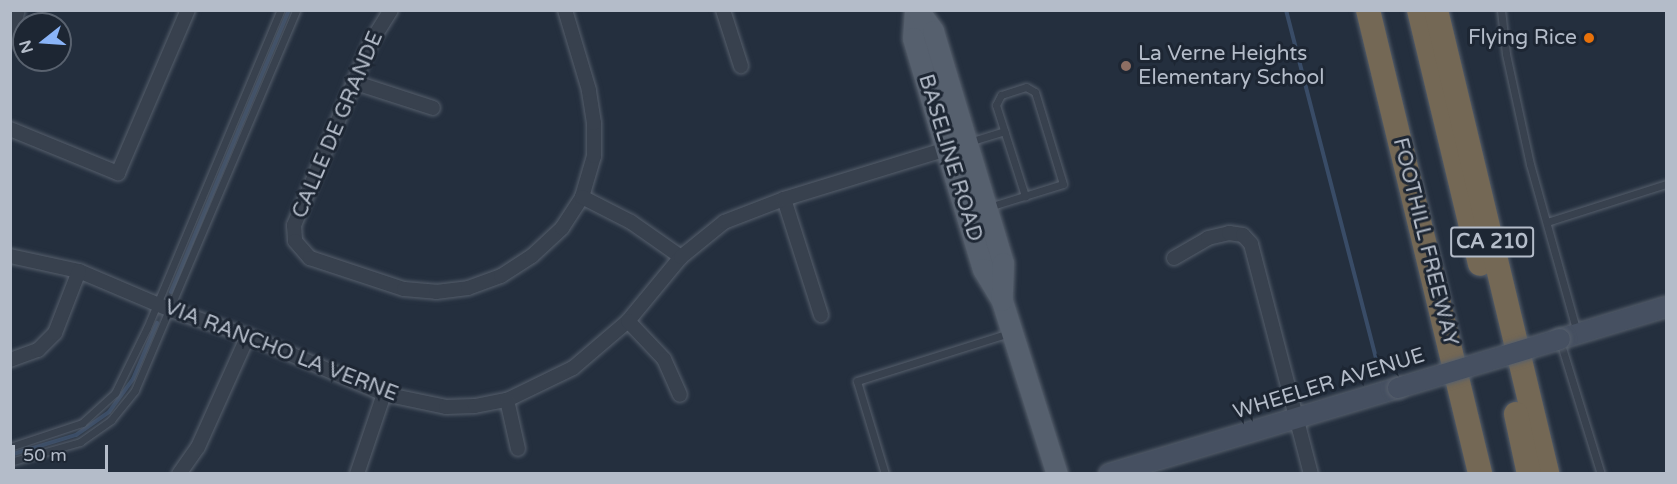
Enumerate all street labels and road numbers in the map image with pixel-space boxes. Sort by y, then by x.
street label: CALLE DE GRANDE [287,28,389,222]
street label: BASELINE ROAD [913,71,987,245]
street label: FOOTHILL FREEWAY [1387,135,1463,349]
road number: CA 210 [1450,225,1534,259]
street label: VIA RANCHO LA VERNE [161,295,401,407]
street label: WHEELER AVENUE [1230,343,1428,425]

